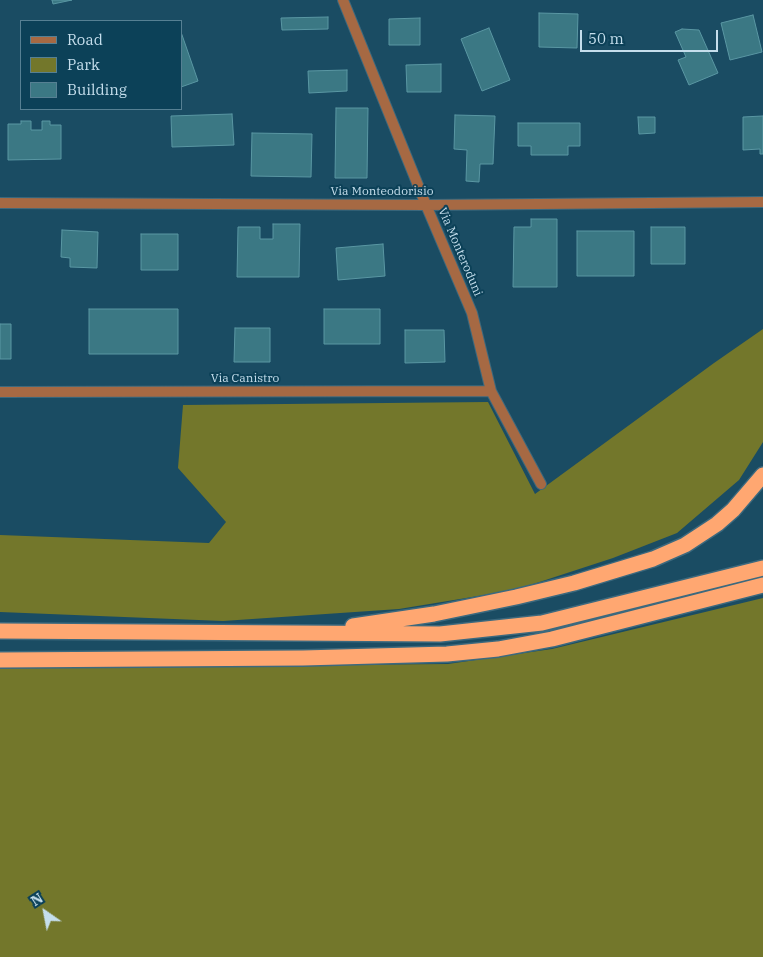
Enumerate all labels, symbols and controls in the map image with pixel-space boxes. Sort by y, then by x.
legend [20,20,182,110]
scale bar [583,20,720,52]
text: 50 m [588,29,624,48]
text: Road [67,30,103,49]
text: Park [67,55,100,74]
text: Building [67,80,127,99]
street label: Via Monteodorisio [331,185,433,199]
street label: Via Monteroduni [435,206,485,298]
street label: Via Canistro [211,372,279,386]
north arrow [20,887,70,937]
text: N [27,889,46,910]

